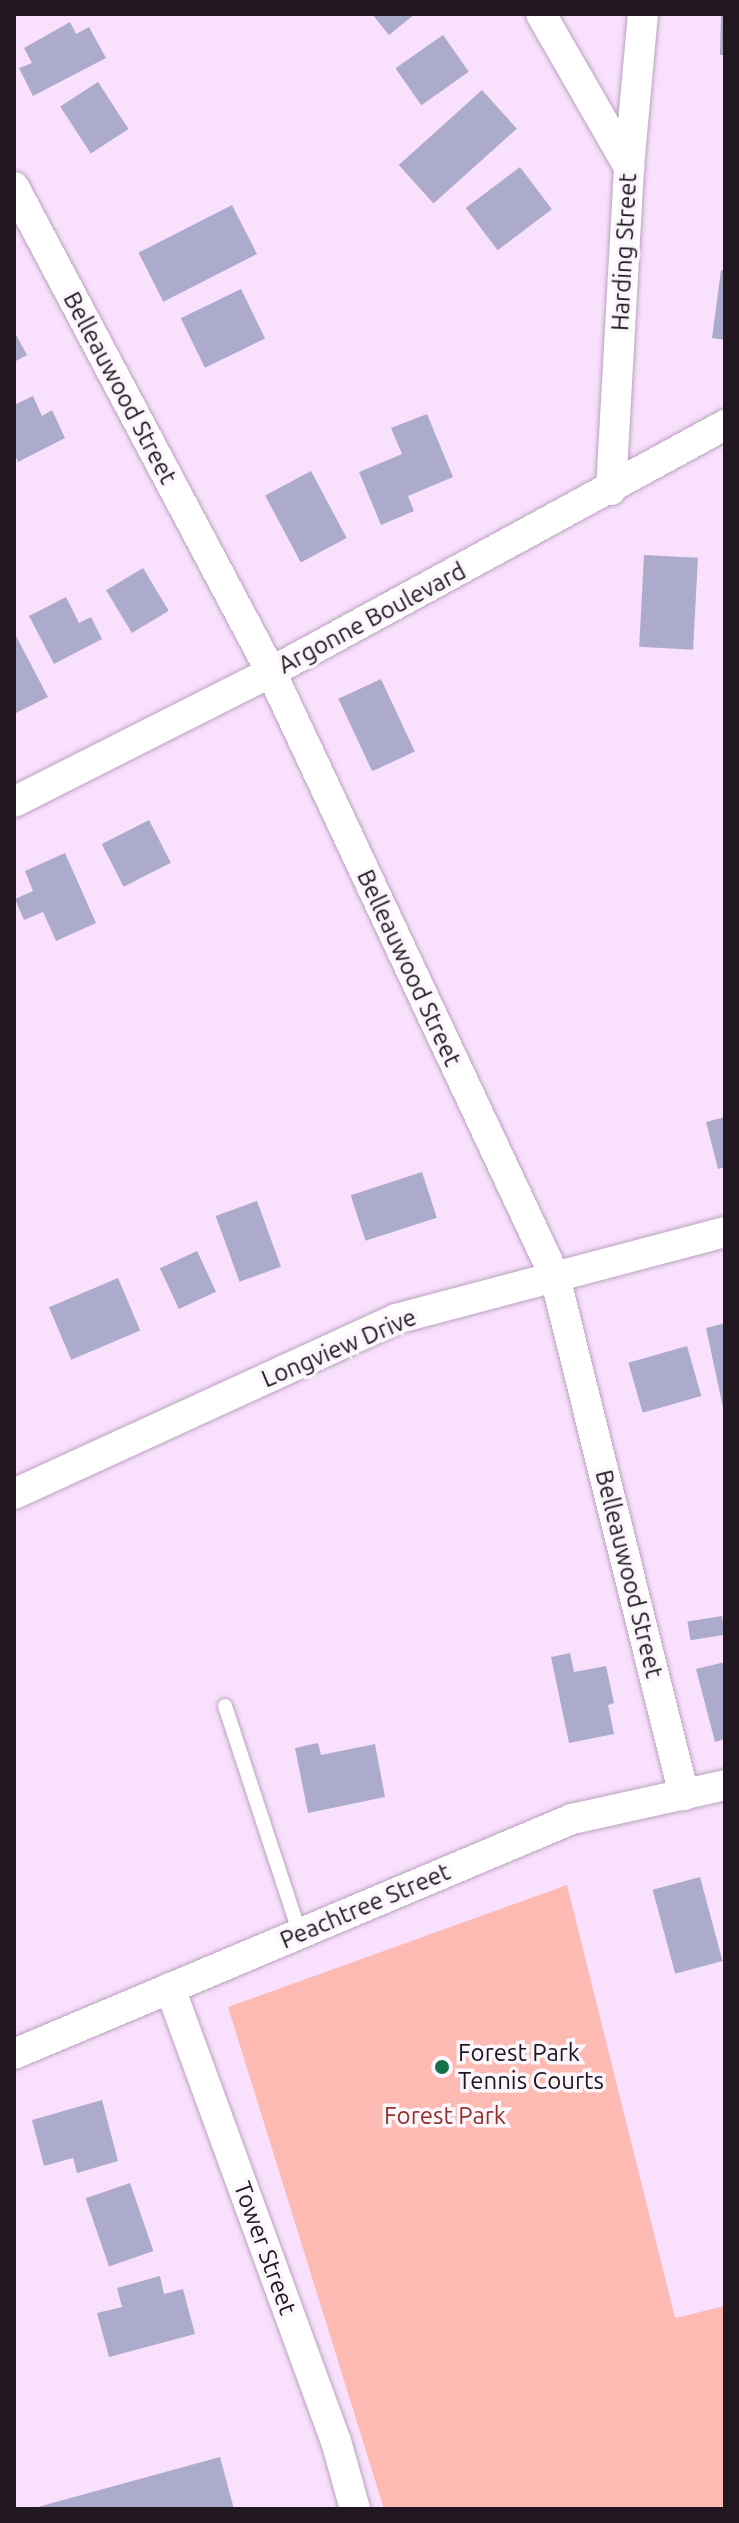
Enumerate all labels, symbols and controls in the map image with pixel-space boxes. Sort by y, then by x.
street label: Harding Street [605,172,643,332]
street label: Belleauwood Street [57,287,183,489]
street label: Argonne Boulevard [273,556,471,680]
street label: Belleauwood Street [351,865,467,1071]
street label: Longview Drive [257,1302,421,1394]
street label: Belleauwood Street [589,1467,669,1681]
street label: Peachtree Street [276,1857,454,1955]
place label: Forest Park Tennis Courts [458,2039,604,2095]
marker: Forest Park Tennis Courts [433,2058,451,2076]
park label: Forest Park [384,2102,506,2130]
street label: Tower Street [228,2177,302,2319]

